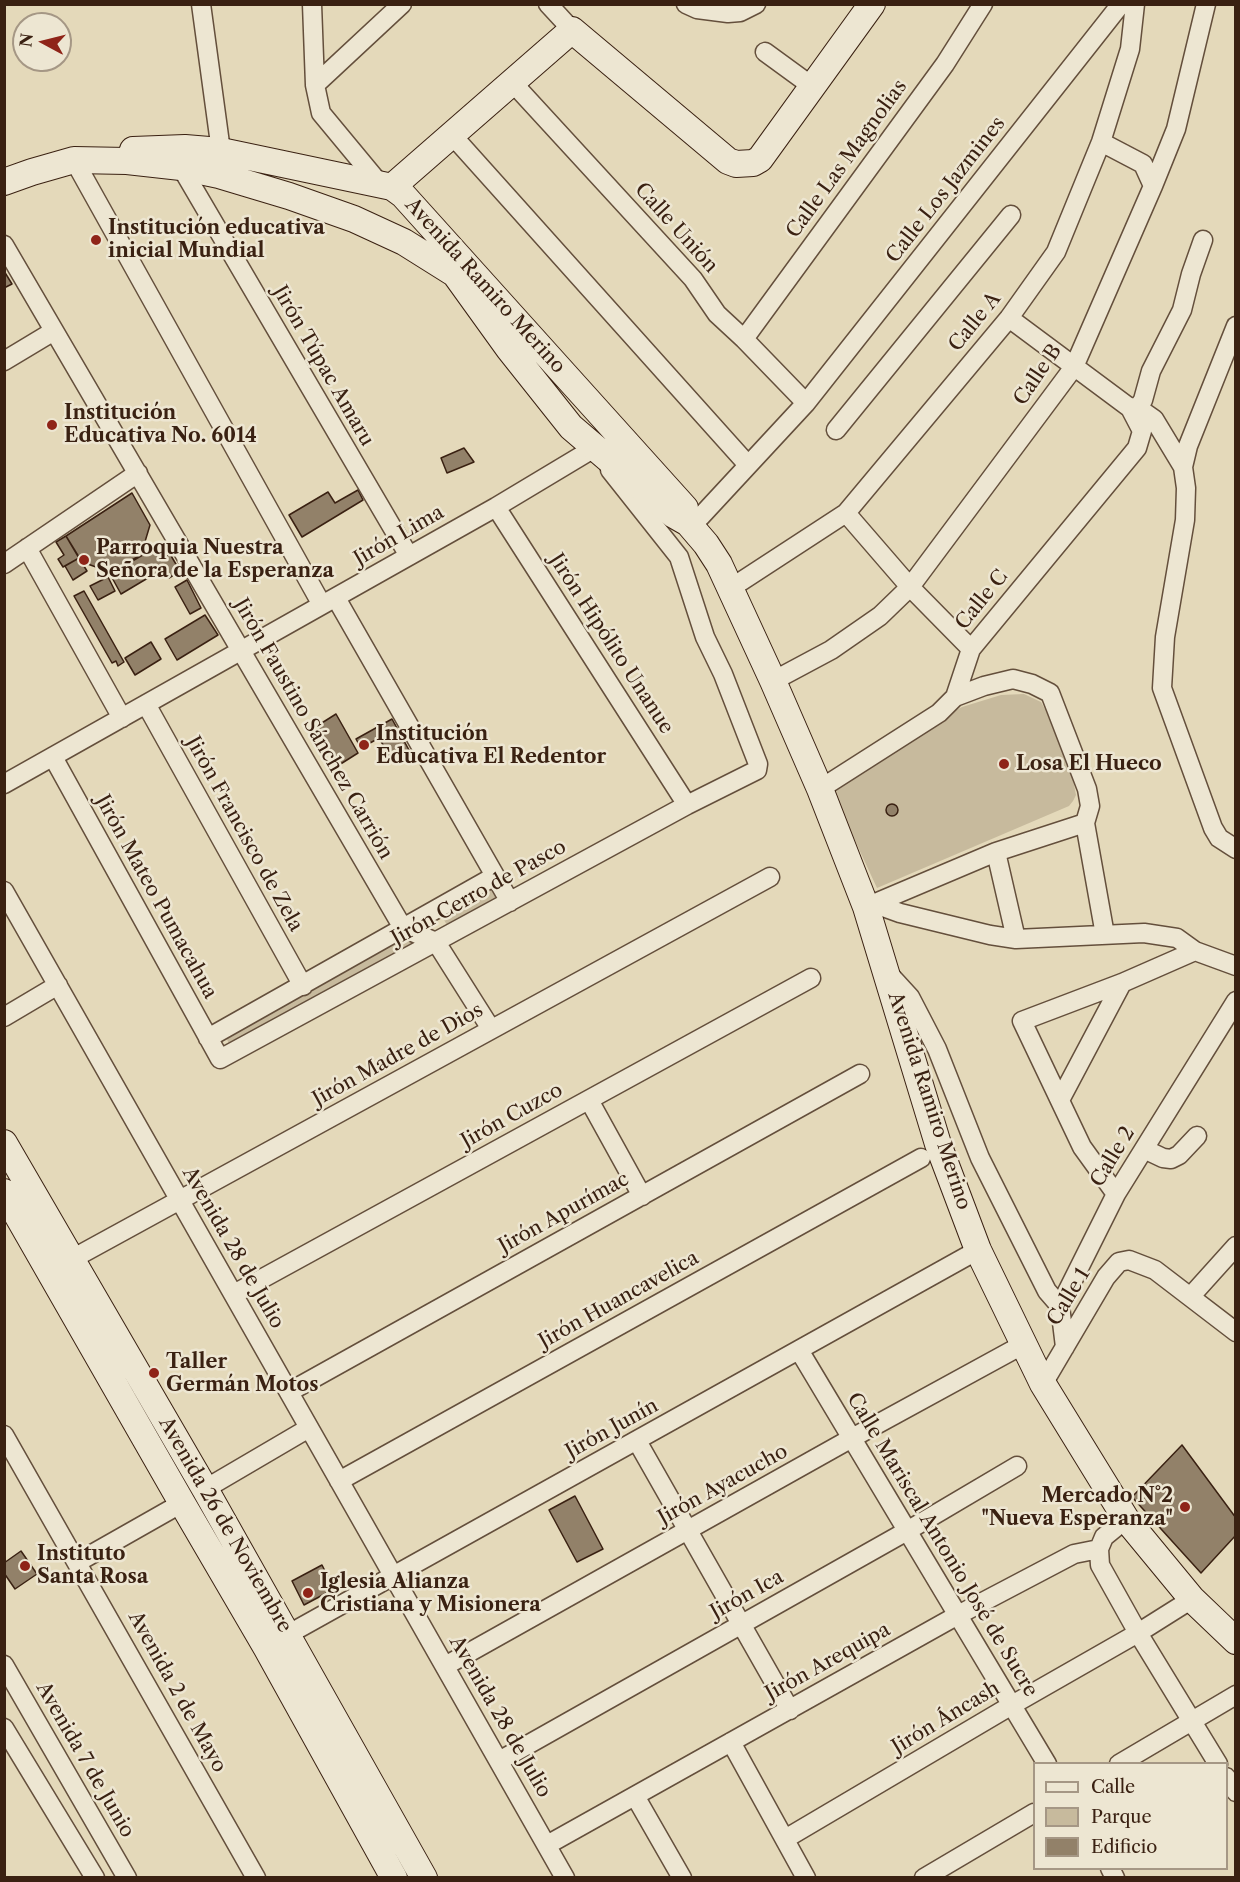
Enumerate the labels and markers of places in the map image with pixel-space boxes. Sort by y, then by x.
place label: Institución educativa inicial Mundial [108,216,325,263]
marker: Institución educativa inicial Mundial [89,233,103,247]
place label: Institución Educativa No. 6014 [64,401,257,448]
marker: Institución Educativa No. 6014 [45,418,59,432]
place label: Parroquia Nuestra Señora de la Esperanza [96,536,334,583]
marker: Parroquia Nuestra Señora de la Esperanza [77,553,91,567]
place label: Institución Educativa El Redentor [376,722,606,769]
marker: Institución Educativa El Redentor [357,738,371,752]
place label: Losa El Hueco [1016,752,1162,776]
marker: Losa El Hueco [997,757,1011,771]
place label: Taller Germán Motos [166,1350,318,1397]
marker: Taller Germán Motos [147,1366,161,1380]
place label: Mercado N°2 "Nueva Esperanza" [981,1484,1173,1531]
marker: Mercado N°2 "Nueva Esperanza" [1178,1500,1192,1514]
place label: Instituto Santa Rosa [37,1542,148,1589]
marker: Instituto Santa Rosa [18,1559,32,1573]
place label: Iglesia Alianza Cristiana y Misionera [320,1570,541,1617]
marker: Iglesia Alianza Cristiana y Misionera [301,1586,315,1600]

